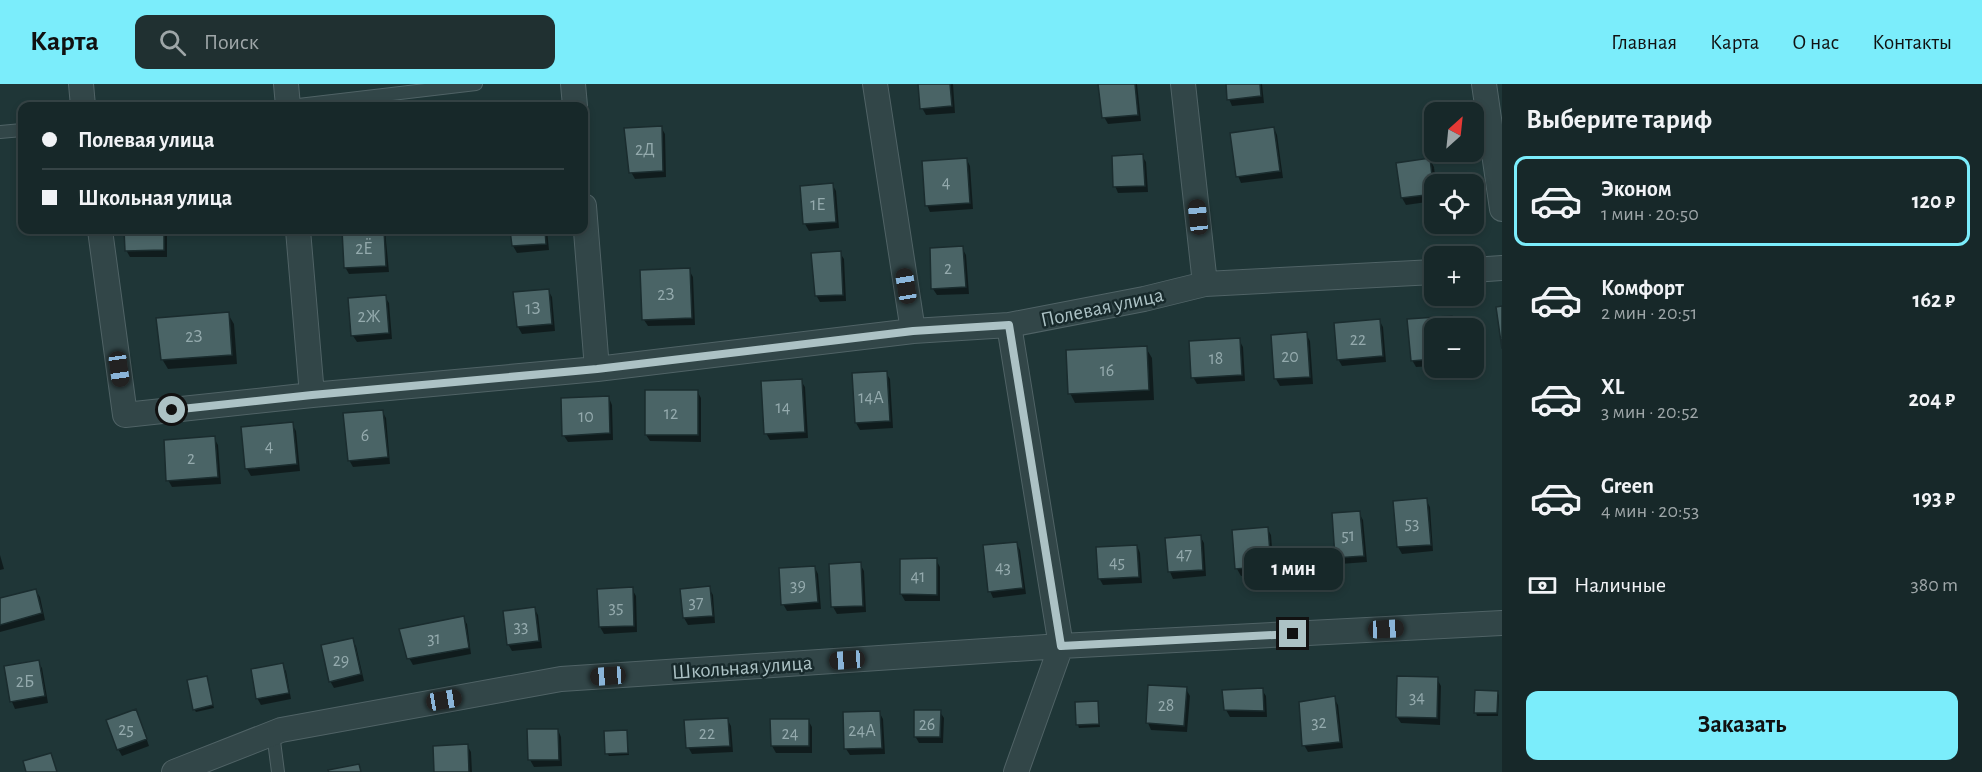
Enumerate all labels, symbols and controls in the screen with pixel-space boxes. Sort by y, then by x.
search box [135,15,555,69]
icon: search [156,26,189,59]
text: Карта [30,28,99,56]
text: Поиск [204,31,259,53]
text: Главная [1611,32,1677,53]
text: Карта [1710,32,1759,53]
text: О нас [1792,32,1839,53]
text: Контакты [1872,32,1952,53]
north arrow [1424,102,1484,162]
map controls [1424,102,1484,378]
text: Выберите тариф [1526,106,1712,133]
text: Полевая улица [78,129,214,151]
house number: 2Д [635,141,655,159]
house number: 4 [942,174,951,192]
button: locate [1424,174,1484,234]
icon: car [1529,174,1583,228]
text: Эконом [1601,178,1672,200]
text: Школьная улица [78,187,232,209]
text: 120 ₽ [1912,190,1955,212]
house number: 1Е [810,196,826,214]
car [1187,198,1209,236]
text: 1 мин · 20:50 [1601,204,1699,224]
house number: 2Ё [355,238,373,258]
button: + [1424,246,1484,306]
house number: 2 [944,260,952,278]
car [894,267,918,305]
icon: car [1529,273,1583,327]
text: Комфорт [1601,277,1684,299]
street label: Полевая улица [1039,284,1166,331]
house number: 2З [657,286,675,304]
text: 162 ₽ [1912,289,1955,311]
house number: 1З [525,300,541,318]
text: 2 мин · 20:51 [1601,303,1697,323]
house number: 2Ж [357,308,381,326]
button: − [1424,318,1484,378]
house number: 2З [185,328,203,346]
house number: 22 [1350,331,1366,349]
house number: 20 [1281,348,1299,366]
car [108,350,130,388]
house number: 18 [1209,350,1223,368]
house number: 16 [1100,362,1114,380]
icon: car [1529,372,1583,426]
text: XL [1601,376,1624,398]
text: 204 ₽ [1908,388,1955,410]
house number: 14А [858,389,884,407]
route start [158,396,185,423]
house number: 14 [776,399,791,417]
text: 3 мин · 20:52 [1601,402,1699,422]
house number: 12 [664,405,678,423]
house number: 10 [578,408,594,426]
house number: 6 [361,427,369,445]
house number: 4 [265,438,274,456]
house number: 2 [187,450,195,468]
icon: car [1529,471,1583,525]
text: Green [1601,475,1654,497]
text: 193 ₽ [1913,487,1955,509]
text: 4 мин · 20:53 [1601,501,1699,521]
house number: 53 [1405,515,1419,533]
house number: 51 [1341,527,1355,545]
house number: 47 [1176,546,1192,564]
callout: 1 мин [1244,547,1342,589]
house number: 45 [1109,554,1125,572]
house number: 43 [995,559,1011,577]
text: 1 мин [1271,559,1316,579]
house number: 41 [911,568,925,586]
icon: cash [1526,569,1559,602]
text: Наличные [1574,574,1666,596]
text: 380 m [1910,575,1958,595]
house number: 39 [790,577,806,595]
house number: 37 [689,594,703,612]
house number: 35 [609,599,623,617]
house number: 33 [514,618,528,636]
car [1368,619,1404,639]
route end [1279,620,1306,647]
house number: 31 [427,630,441,648]
car [828,650,866,670]
house number: 29 [333,652,349,670]
street label: Школьная улица [671,652,813,683]
car [589,666,627,686]
house number: 2Б [16,673,34,691]
car [425,688,463,712]
house number: 34 [1409,689,1425,707]
button: Заказать [1526,691,1958,760]
house number: 28 [1158,697,1174,715]
house number: 32 [1311,714,1327,732]
house number: 26 [919,716,935,734]
house number: 25 [118,721,134,739]
house number: 24А [848,722,876,740]
house number: 22 [699,725,715,743]
house number: 24 [782,725,799,743]

